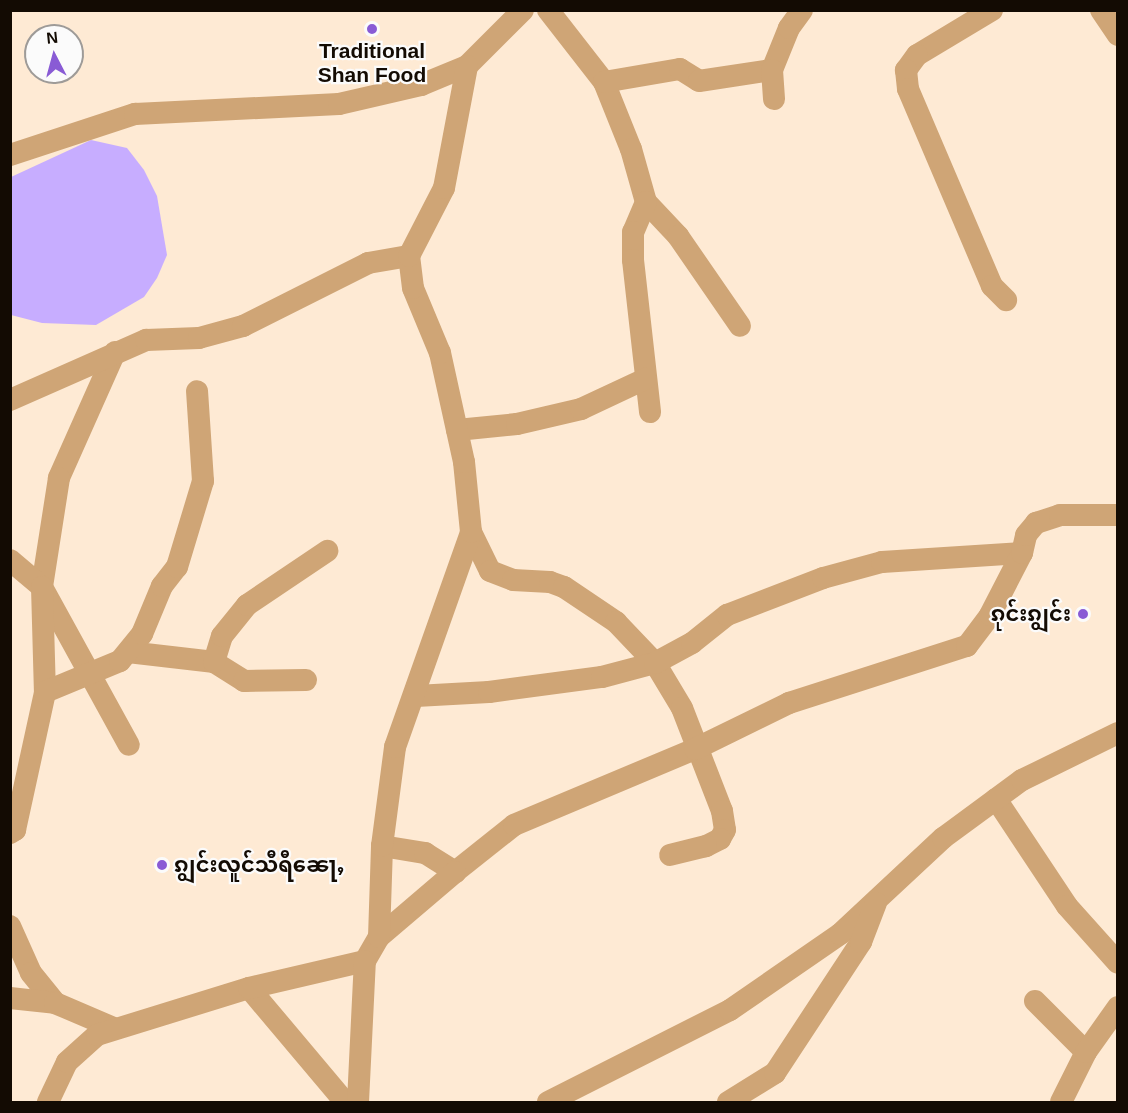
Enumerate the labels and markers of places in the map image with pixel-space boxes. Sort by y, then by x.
marker: Traditional Shan Food [365,22,379,36]
place label: Traditional Shan Food [318,38,426,88]
place label: ၵုင်းၵျွင်း [991,601,1071,627]
marker: ၵုင်းၵျွင်း [1076,607,1090,621]
place label: ၵျွင်းလူင်သီရီၼေႃႇ [174,852,345,878]
marker: ၵျွင်းလူင်သီရီၼေႃႇ [155,858,169,872]

